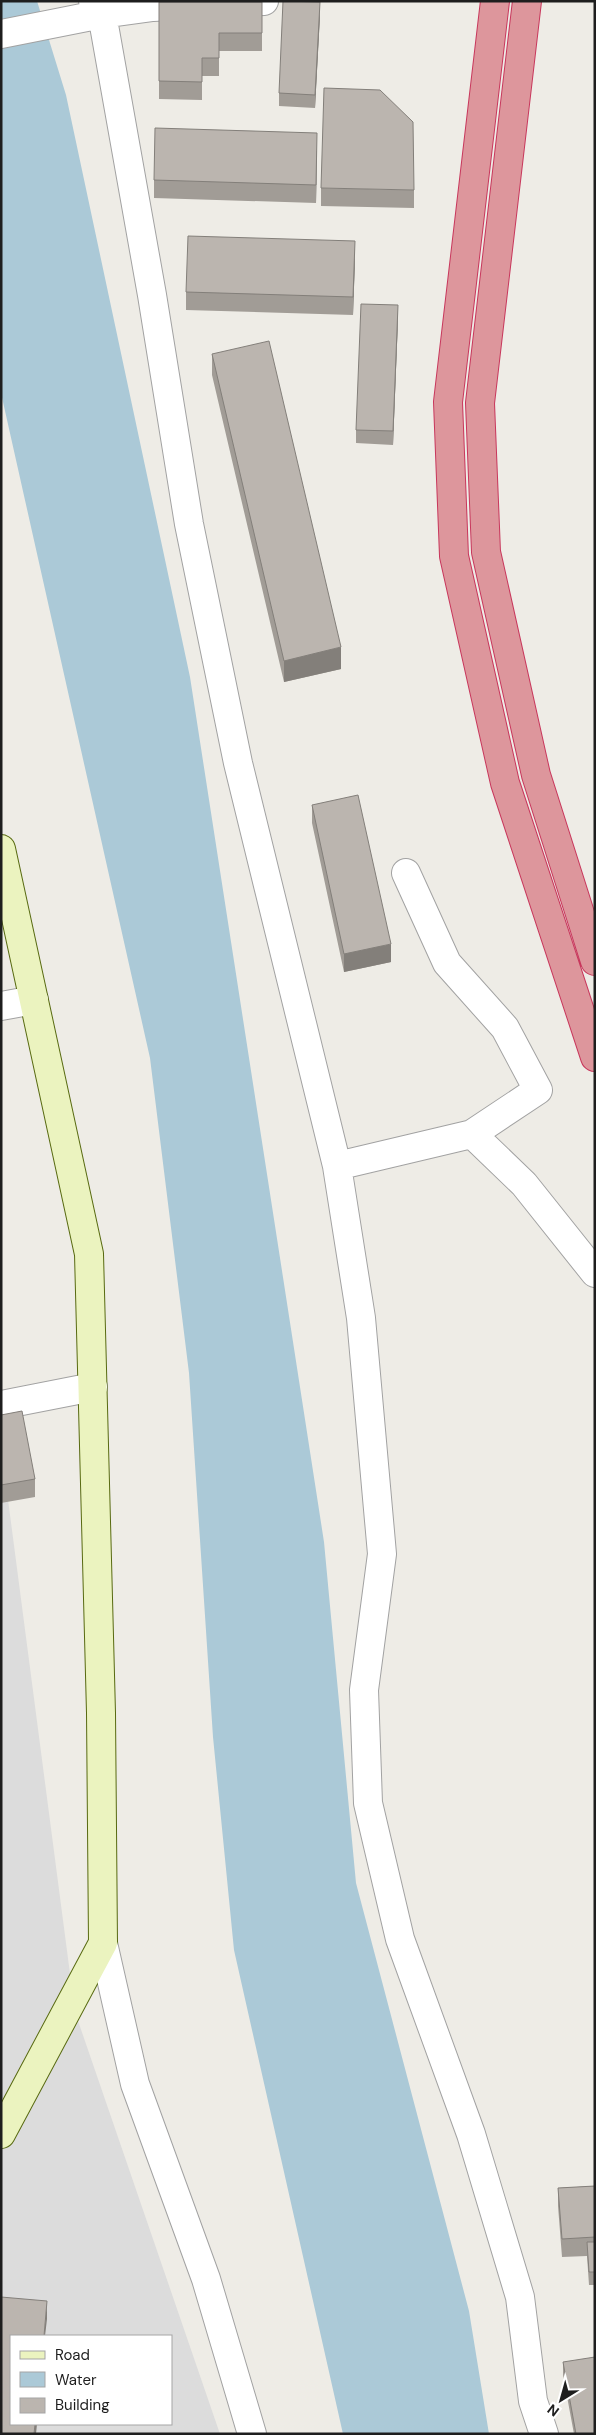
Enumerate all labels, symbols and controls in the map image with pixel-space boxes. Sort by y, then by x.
legend [10,2335,172,2425]
text: Road [55,2345,90,2365]
text: Water [55,2370,97,2390]
north arrow [536,2375,586,2425]
text: Building [55,2395,110,2415]
text: N [544,2400,563,2421]

